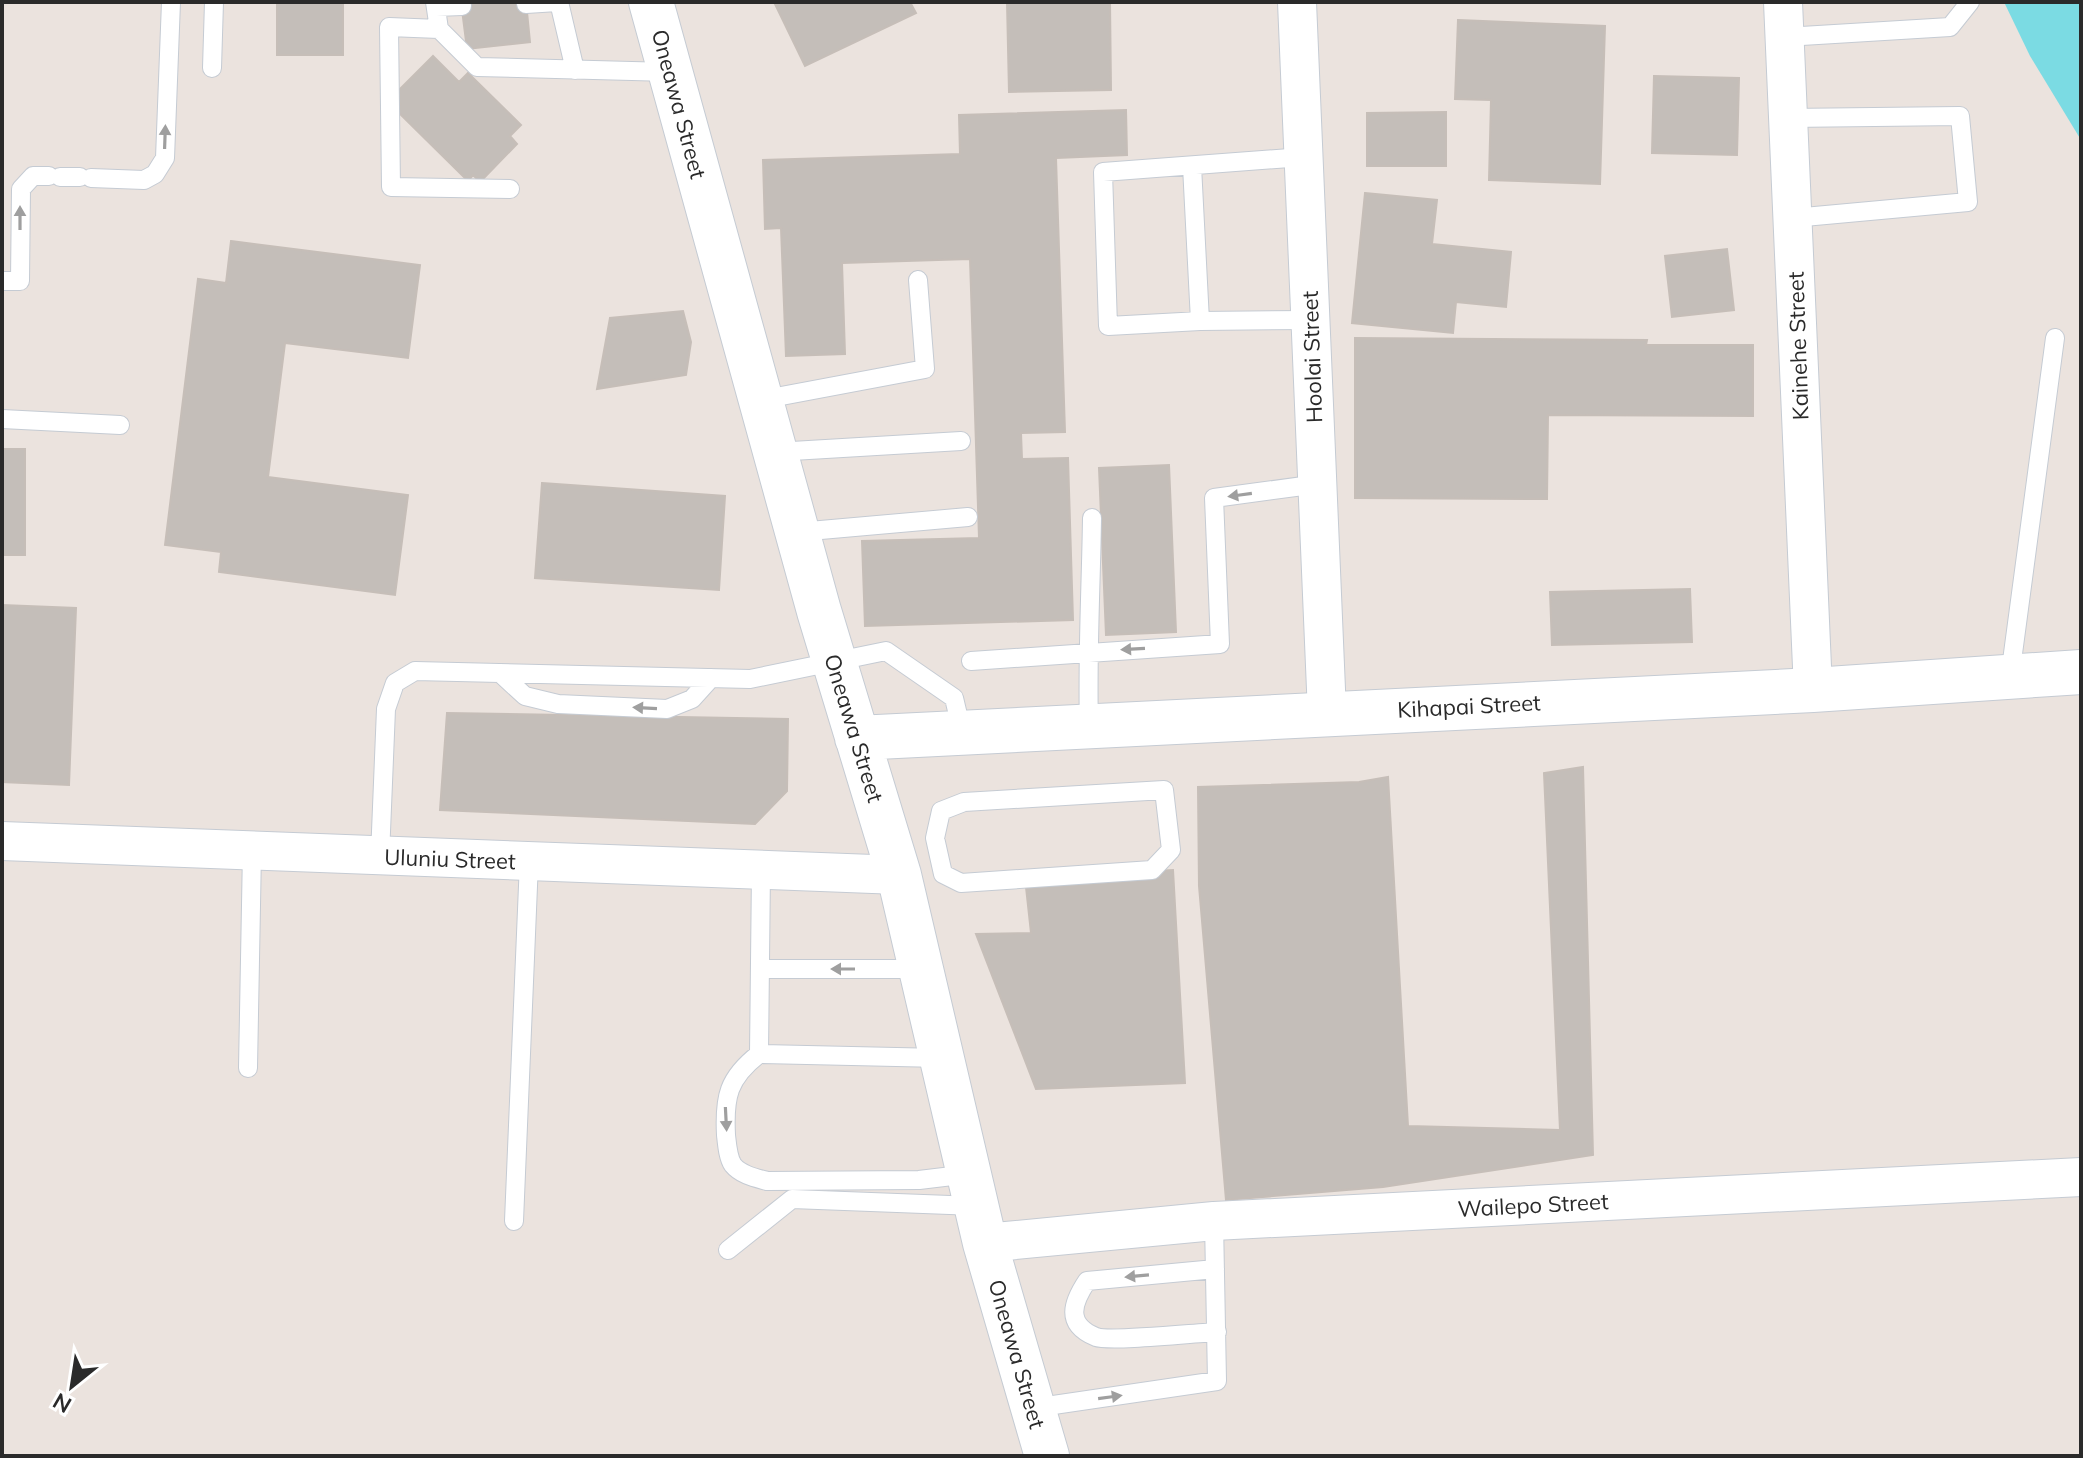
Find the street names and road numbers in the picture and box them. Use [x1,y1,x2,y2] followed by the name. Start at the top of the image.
[646,26,712,182] street label: Oneawa Street
[1781,271,1815,421] street label: Kainehe Street
[1296,290,1328,424] street label: Hoolai Street
[818,650,890,806] street label: Oneawa Street
[1397,688,1542,724] street label: Kihapai Street
[384,843,516,875] street label: Uluniu Street
[1457,1187,1610,1223] street label: Wailepo Street
[982,1276,1052,1432] street label: Oneawa Street

